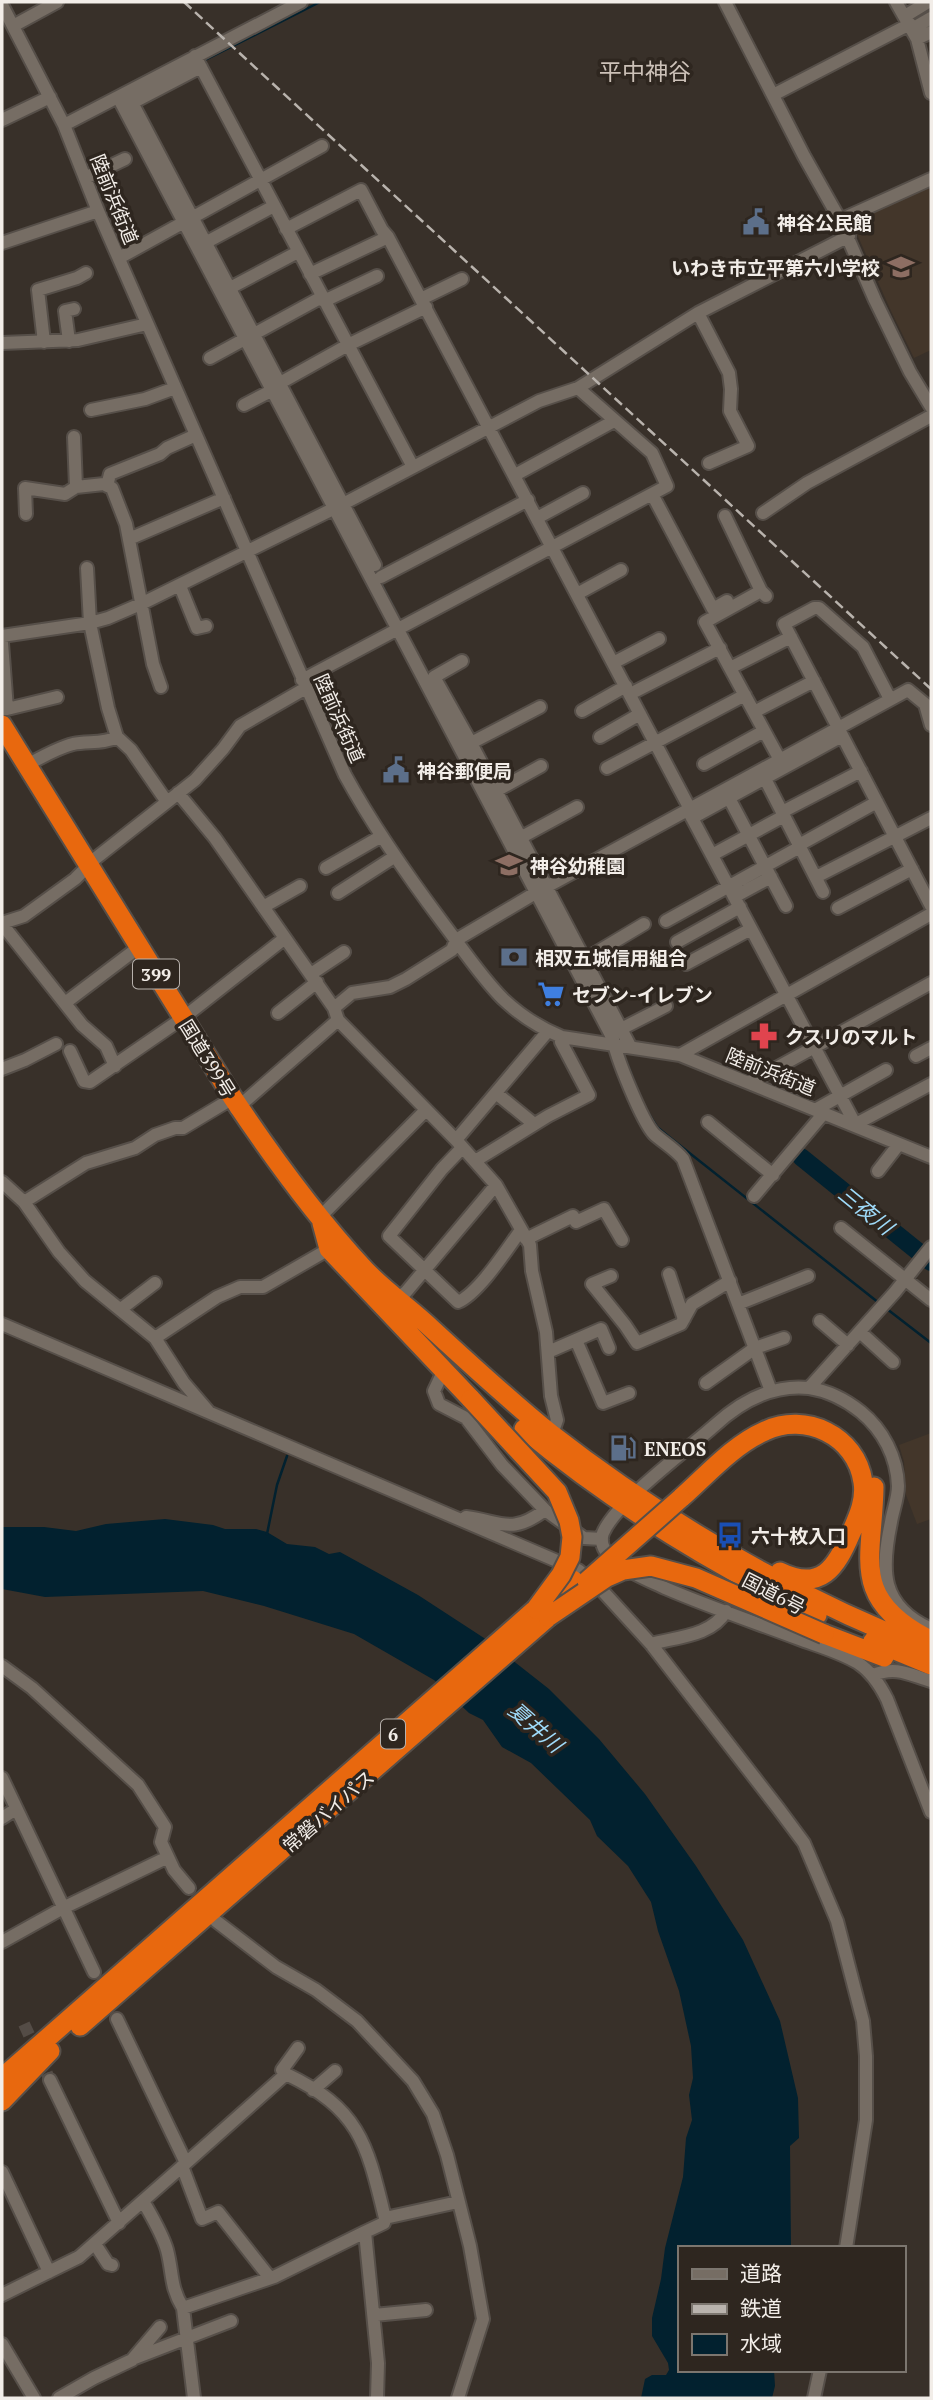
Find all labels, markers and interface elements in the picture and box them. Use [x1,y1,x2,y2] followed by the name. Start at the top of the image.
[599,56,691,87] district label: 平中神谷
[86,150,144,248] street label: 陸前浜街道
[741,207,771,237] public building icon: 神谷公民館
[777,210,872,235] place label: 神谷公民館
[886,252,916,282] school or university icon: いわき市立平第六小学校
[671,255,880,280] place label: いわき市立平第六小学校
[309,670,371,766] street label: 陸前浜街道
[381,755,411,785] public building icon: 神谷郵便局
[417,758,512,783] place label: 神谷郵便局
[494,850,524,880] school or university icon: 神谷幼稚園
[530,853,625,878] place label: 神谷幼稚園
[499,942,529,972] bank icon: 相双五城信用組合
[535,945,687,970] place label: 相双五城信用組合
[133,959,179,988] road number: 399
[536,979,566,1009] supermarket icon: セブン-イレブン
[572,982,713,1007] place label: セブン-イレブン
[174,1014,242,1102] street label: 国道399号
[749,1021,779,1051] pharmacy icon: クスリのマルト
[785,1024,917,1049] place label: クスリのマルト
[722,1042,820,1100] street label: 陸前浜街道
[833,1179,901,1242] water label: 三夜川
[608,1433,638,1463] fuel station icon: ENEOS
[644,1436,706,1461] place label: ENEOS
[715,1520,745,1550] bus stop icon: 六十枚入口
[751,1523,846,1548] place label: 六十枚入口
[738,1567,810,1619] street label: 国道6号
[503,1696,570,1760] water label: 夏井川
[381,1720,405,1749] road number: 6
[277,1764,379,1858] street label: 常磐バイパス
[678,2246,905,2372] legend
[740,2259,782,2287] text: 道路
[740,2294,782,2322] text: 鉄道
[740,2329,782,2357] text: 水域

